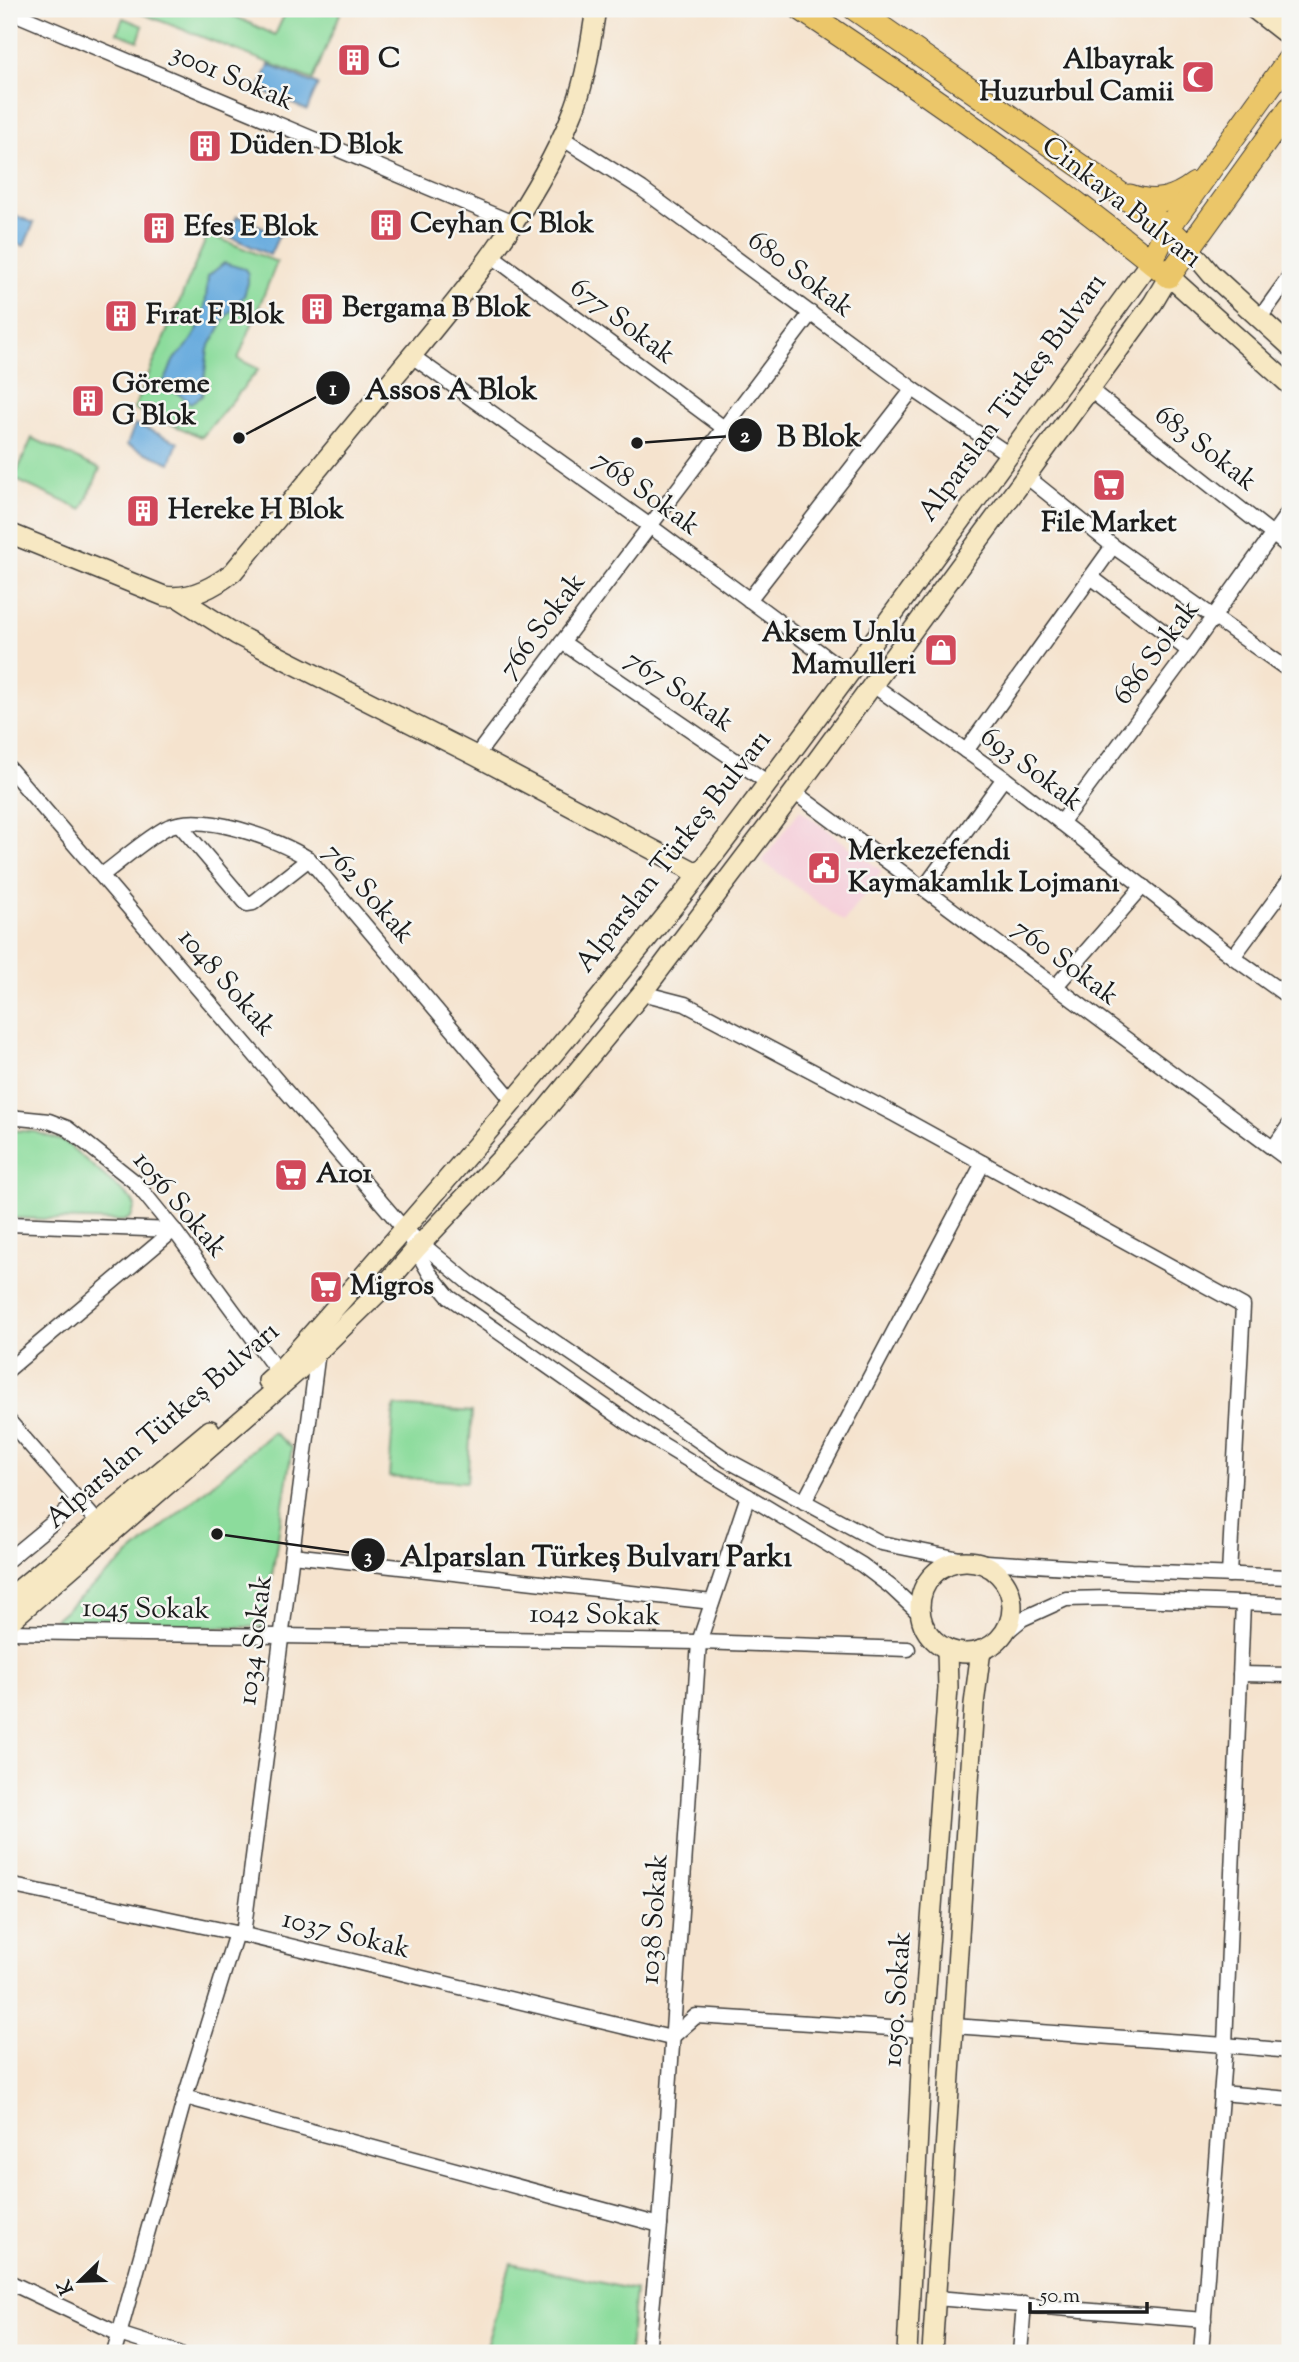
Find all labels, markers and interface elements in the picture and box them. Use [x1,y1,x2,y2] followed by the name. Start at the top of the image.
[164,34,300,122] street label: 3001 Sokak
[378,40,401,80] place label: C
[335,41,373,79] building icon: C
[979,41,1175,113] place label: Albayrak Huzurbul Camii
[1179,58,1217,96] mosque icon: Albayrak Huzurbul Camii
[230,126,404,166] place label: Düden D Blok
[186,127,224,165] building icon: Düden D Blok
[1032,127,1210,279] street label: Cinkaya Bulvarı
[410,205,595,245] place label: Ceyhan C Blok
[367,206,405,244] building icon: Ceyhan C Blok
[184,208,319,248] place label: Efes E Blok
[140,209,178,247] building icon: Efes E Blok
[738,222,862,328] street label: 680 Sokak
[909,265,1117,530] street label: Alparslan Türkeş Bulvarı
[561,269,683,375] street label: 677 Sokak
[342,289,532,329] place label: Bergama B Blok
[298,290,336,328] building icon: Bergama B Blok
[146,296,285,336] place label: Fırat F Blok
[102,297,140,335] building icon: Fırat F Blok
[316,363,552,414] callout: Assos A Blok
[112,365,210,437] place label: Göreme G Blok
[365,370,538,413] text: Assos A Blok
[329,375,337,405] text: 1
[69,382,107,420] building icon: Göreme G Blok
[1145,396,1265,502] street label: 683 Sokak
[727,410,875,461] callout: B Blok
[777,417,862,460] text: B Blok
[740,422,750,452] text: 2
[584,442,708,546] street label: 768 Sokak
[1090,466,1128,504] supermarket icon: File Market
[168,491,345,531] place label: Hereke H Blok
[124,492,162,530] building icon: Hereke H Blok
[1041,504,1177,544] place label: File Market
[490,565,596,687] street label: 766 Sokak
[1104,592,1210,714] street label: 686 Sokak
[762,614,917,686] place label: Aksem Unlu Mamulleri
[922,631,960,669] shop icon: Aksem Unlu Mamulleri
[617,641,741,743] street label: 767 Sokak
[971,718,1091,822] street label: 693 Sokak
[566,722,782,982] street label: Alparslan Türkeş Bulvarı
[848,832,1120,904] place label: Merkezefendi Kaymakamlık Lojmanı
[313,835,423,953] street label: 762 Sokak
[805,849,843,887] public building icon: Merkezefendi Kaymakamlık Lojmanı
[1003,910,1127,1016] street label: 760 Sokak
[168,920,284,1046] street label: 1048 Sokak
[122,1143,236,1267] street label: 1056 Sokak
[316,1155,373,1195] place label: A101
[272,1156,310,1194] supermarket icon: A101
[350,1267,434,1307] place label: Migros
[307,1268,345,1306] supermarket icon: Migros
[37,1313,289,1539] street label: Alparslan Türkeş Bulvarı
[351,1530,806,1581] callout: Alparslan Türkeş Bulvarı Parkı
[400,1537,792,1580] text: Alparslan Türkeş Bulvarı Parkı
[364,1543,372,1573] text: 3
[228,1573,284,1707] street label: 1034 Sokak
[82,1589,210,1631] street label: 1045 Sokak
[529,1595,661,1637] street label: 1042 Sokak
[630,1852,680,1986] street label: 1038 Sokak
[278,1900,414,1970] street label: 1037 Sokak
[873,1930,923,2068] street label: 1050. Sokak
[46,2246,116,2316] north arrow
[1030,2271,1147,2315] scale bar
[51,2275,82,2298] text: K
[1039,2282,1080,2312] text: 50 m

